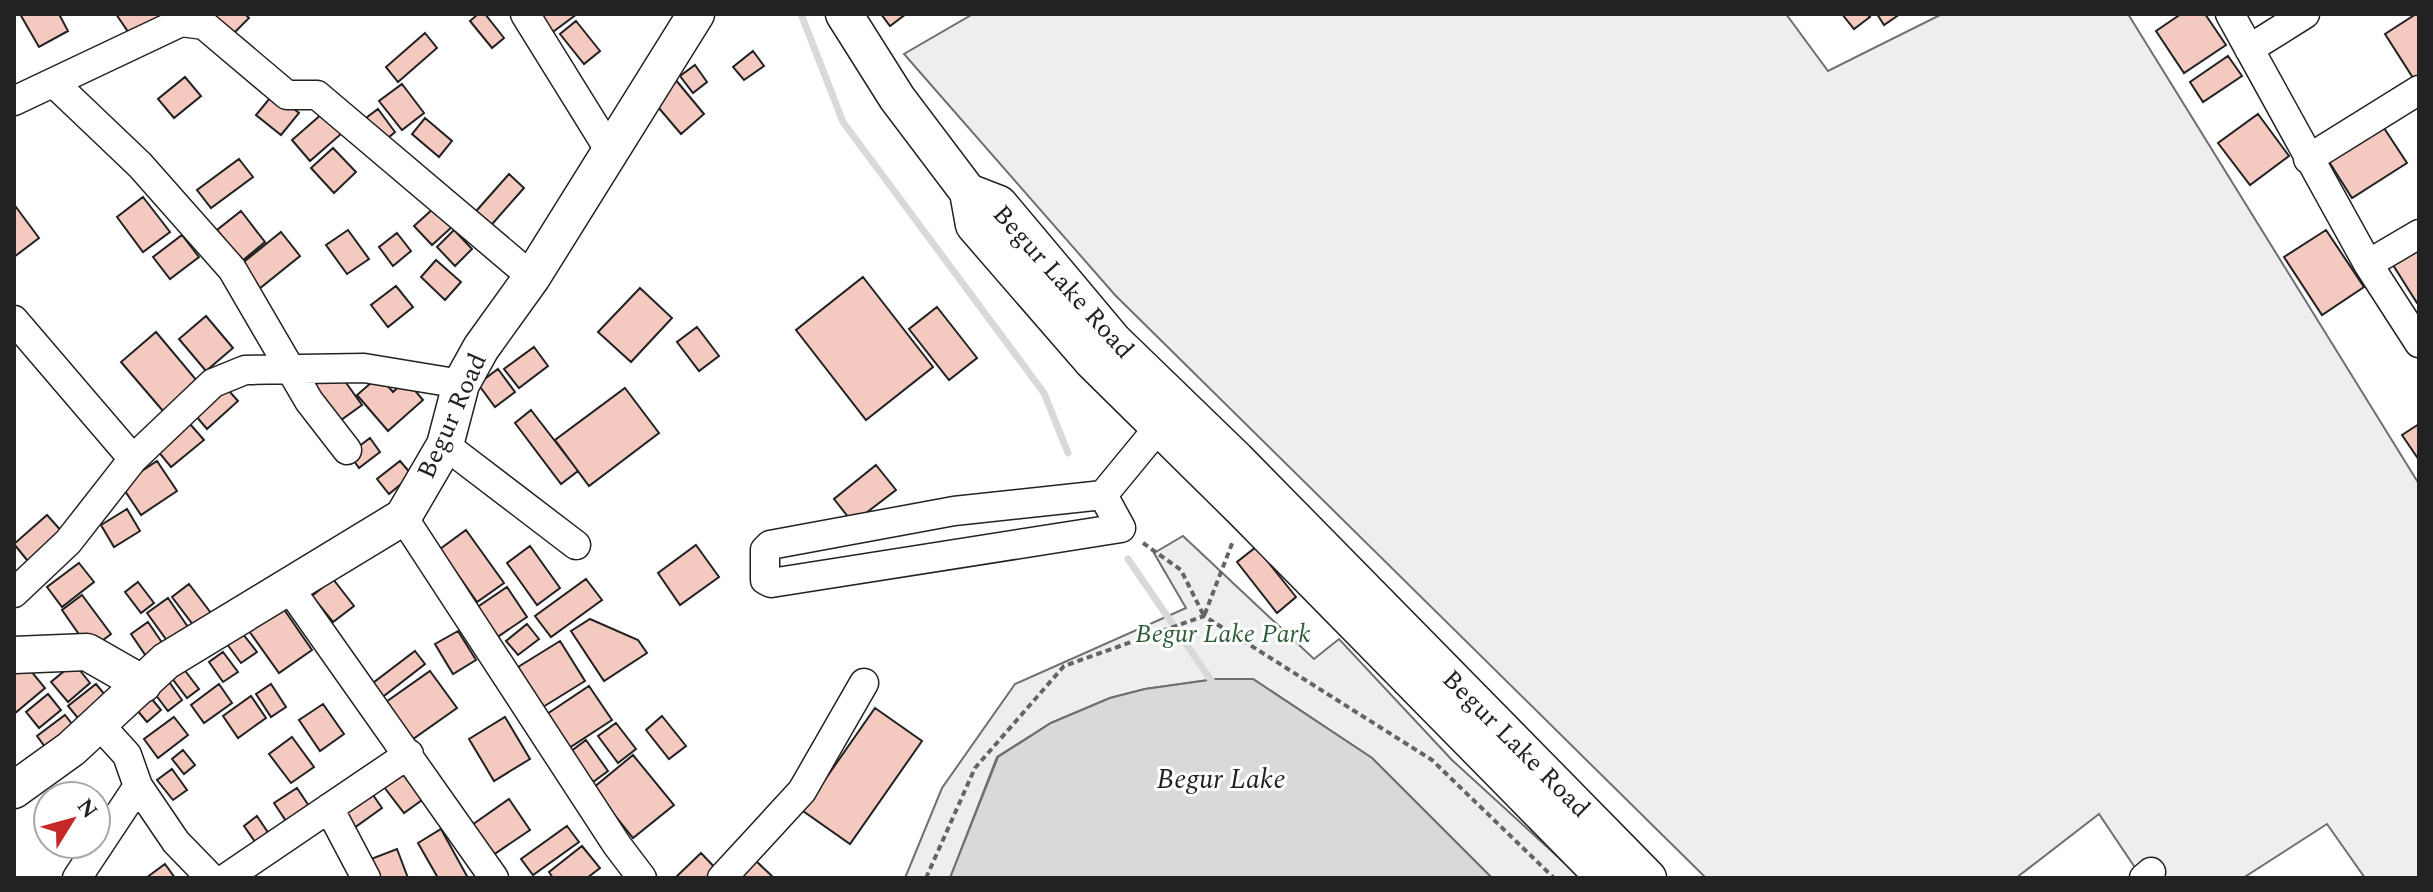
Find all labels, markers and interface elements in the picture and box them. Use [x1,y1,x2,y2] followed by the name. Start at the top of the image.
[982,196,1144,368] street label: Begur Lake Road
[406,347,498,485] street label: Begur Road
[1135,614,1311,654] park label: Begur Lake Park
[1432,660,1600,828] street label: Begur Lake Road
[1156,758,1286,801] water label: Begur Lake
[32,780,112,860] north arrow
[68,792,105,826] text: N

